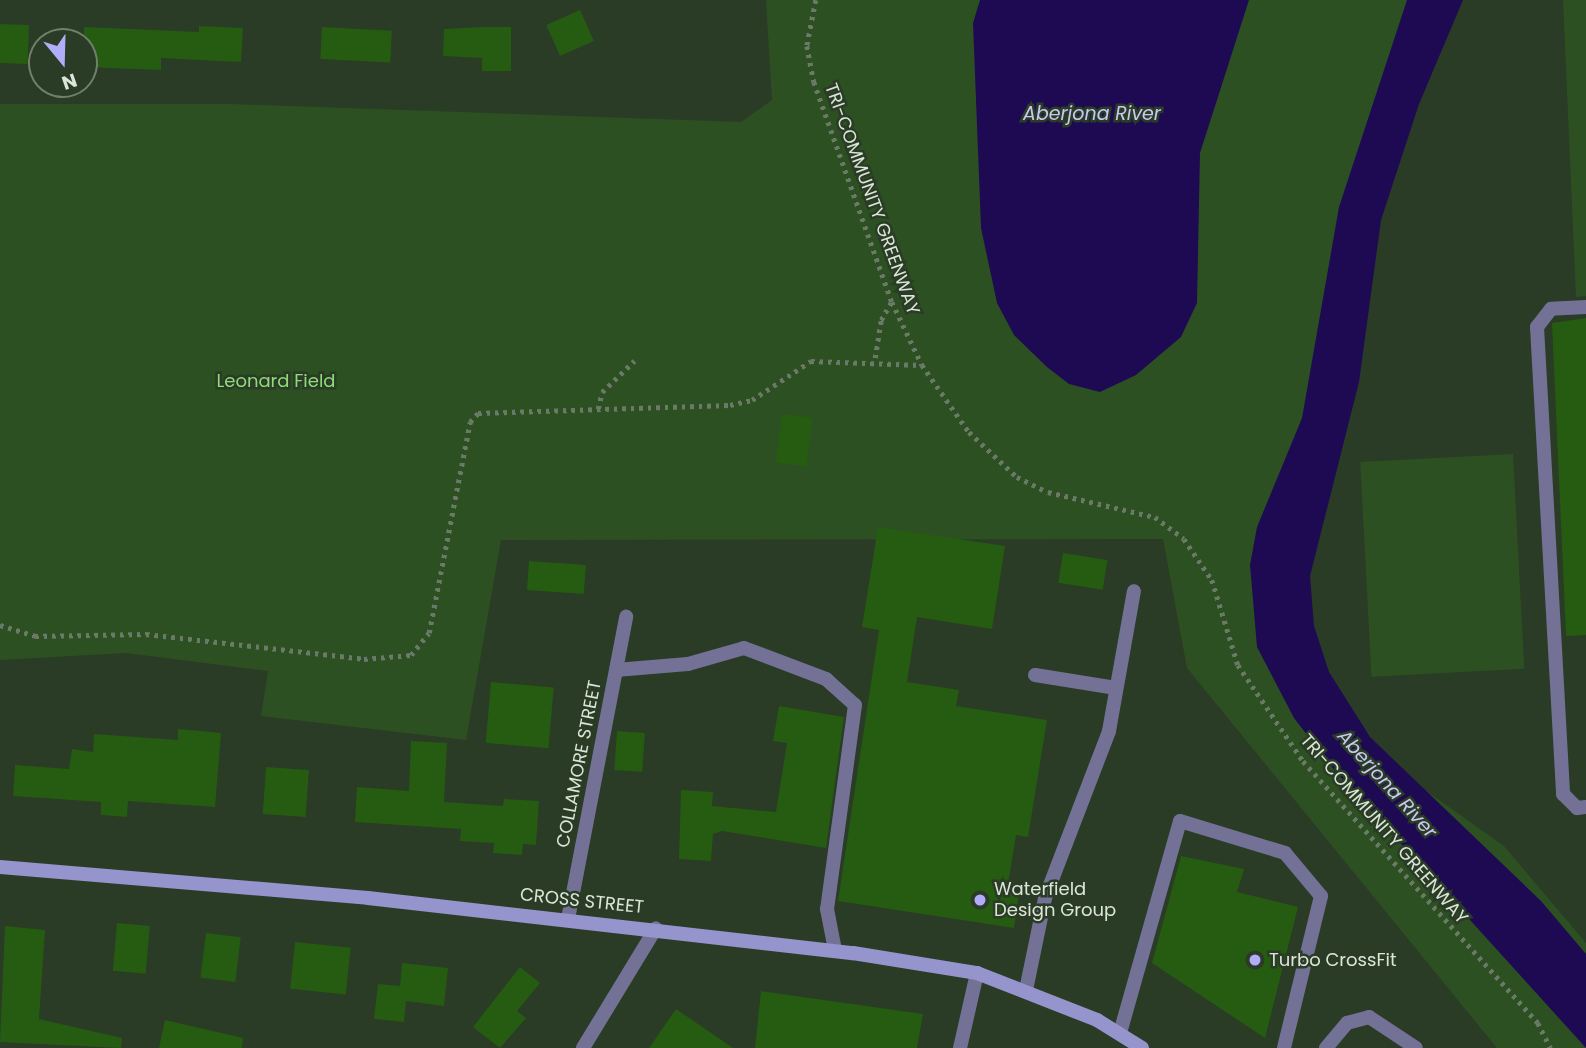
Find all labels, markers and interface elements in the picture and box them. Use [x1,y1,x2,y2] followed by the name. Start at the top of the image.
[28,28,98,98] north arrow
[58,66,81,97] text: N
[820,80,924,318] street label: TRI-COMMUNITY GREENWAY
[1023,103,1161,125] water label: Aberjona River
[216,370,336,392] park label: Leonard Field
[552,679,606,849] street label: COLLAMORE STREET
[1332,725,1442,843] water label: Aberjona River
[1296,730,1472,928] street label: TRI-COMMUNITY GREENWAY
[994,879,1116,922] place label: Waterfield Design Group
[519,884,645,918] street label: CROSS STREET
[972,892,988,908] marker: Waterfield Design Group
[1269,949,1396,971] place label: Turbo CrossFit
[1247,952,1263,968] marker: Turbo CrossFit

